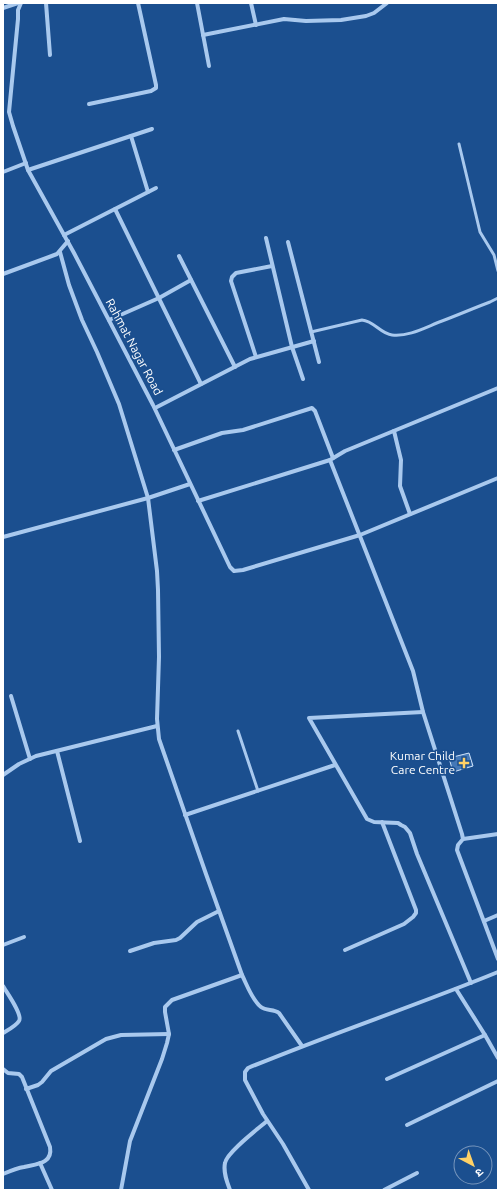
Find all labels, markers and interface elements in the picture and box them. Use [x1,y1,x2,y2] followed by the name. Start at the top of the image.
[104,296,165,397] street label: Rahmat Nagar Road
[390,749,455,776] place label: Kumar Child Care Centre
[458,757,470,769] marker: Kumar Child Care Centre
[453,1145,493,1185] north arrow
[473,1166,486,1180] text: उ

